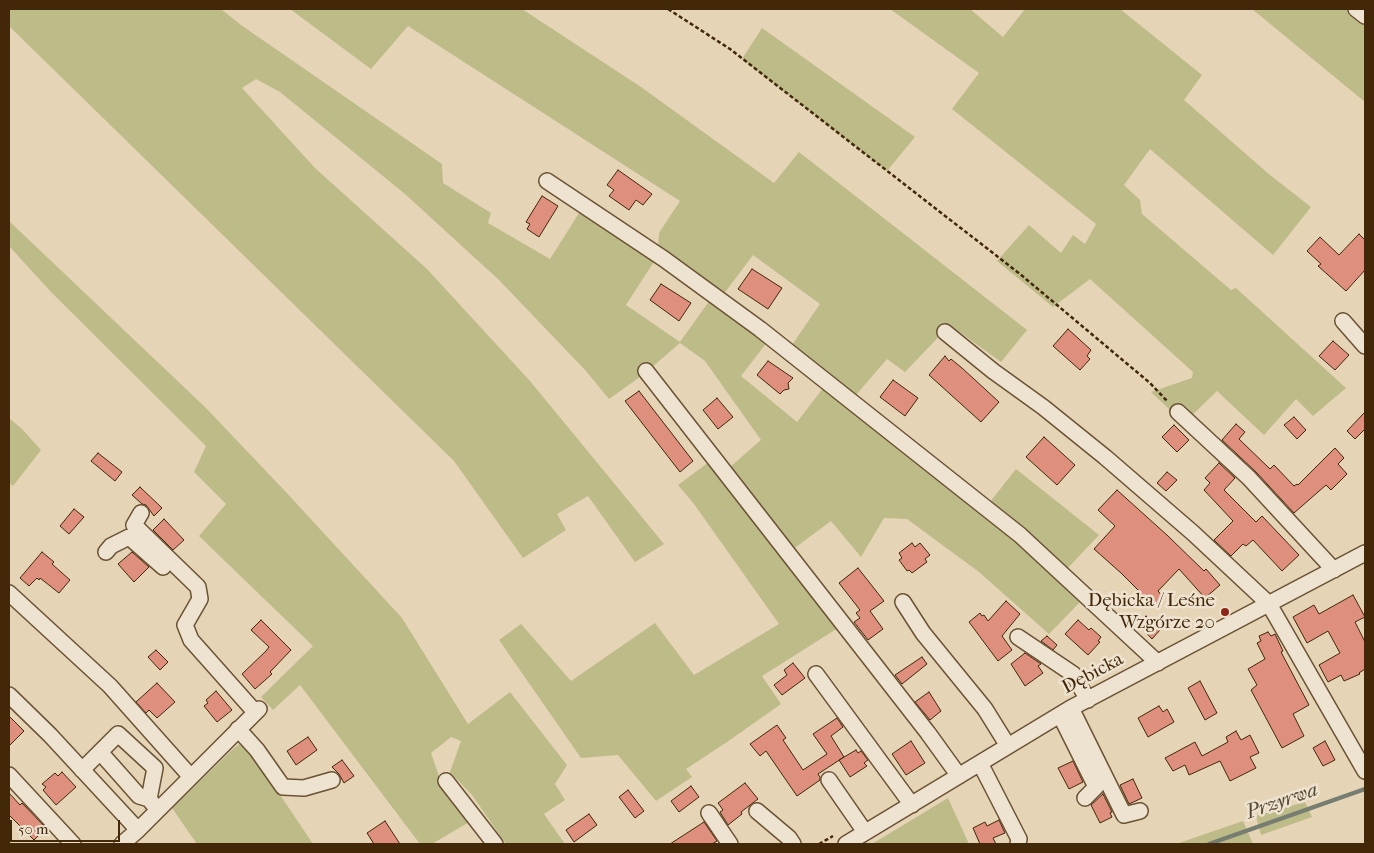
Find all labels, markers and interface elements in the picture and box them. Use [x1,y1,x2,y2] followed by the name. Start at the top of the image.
[1088,590,1215,634] place label: Dębicka / Leśne Wzgórze 20
[1219,606,1231,618] marker: Dębicka / Leśne Wzgórze 20
[1058,648,1128,700] street label: Dębicka
[1243,779,1321,825] water label: Przyrwa
[12,810,122,842] scale bar
[18,820,48,838] text: 50 m

